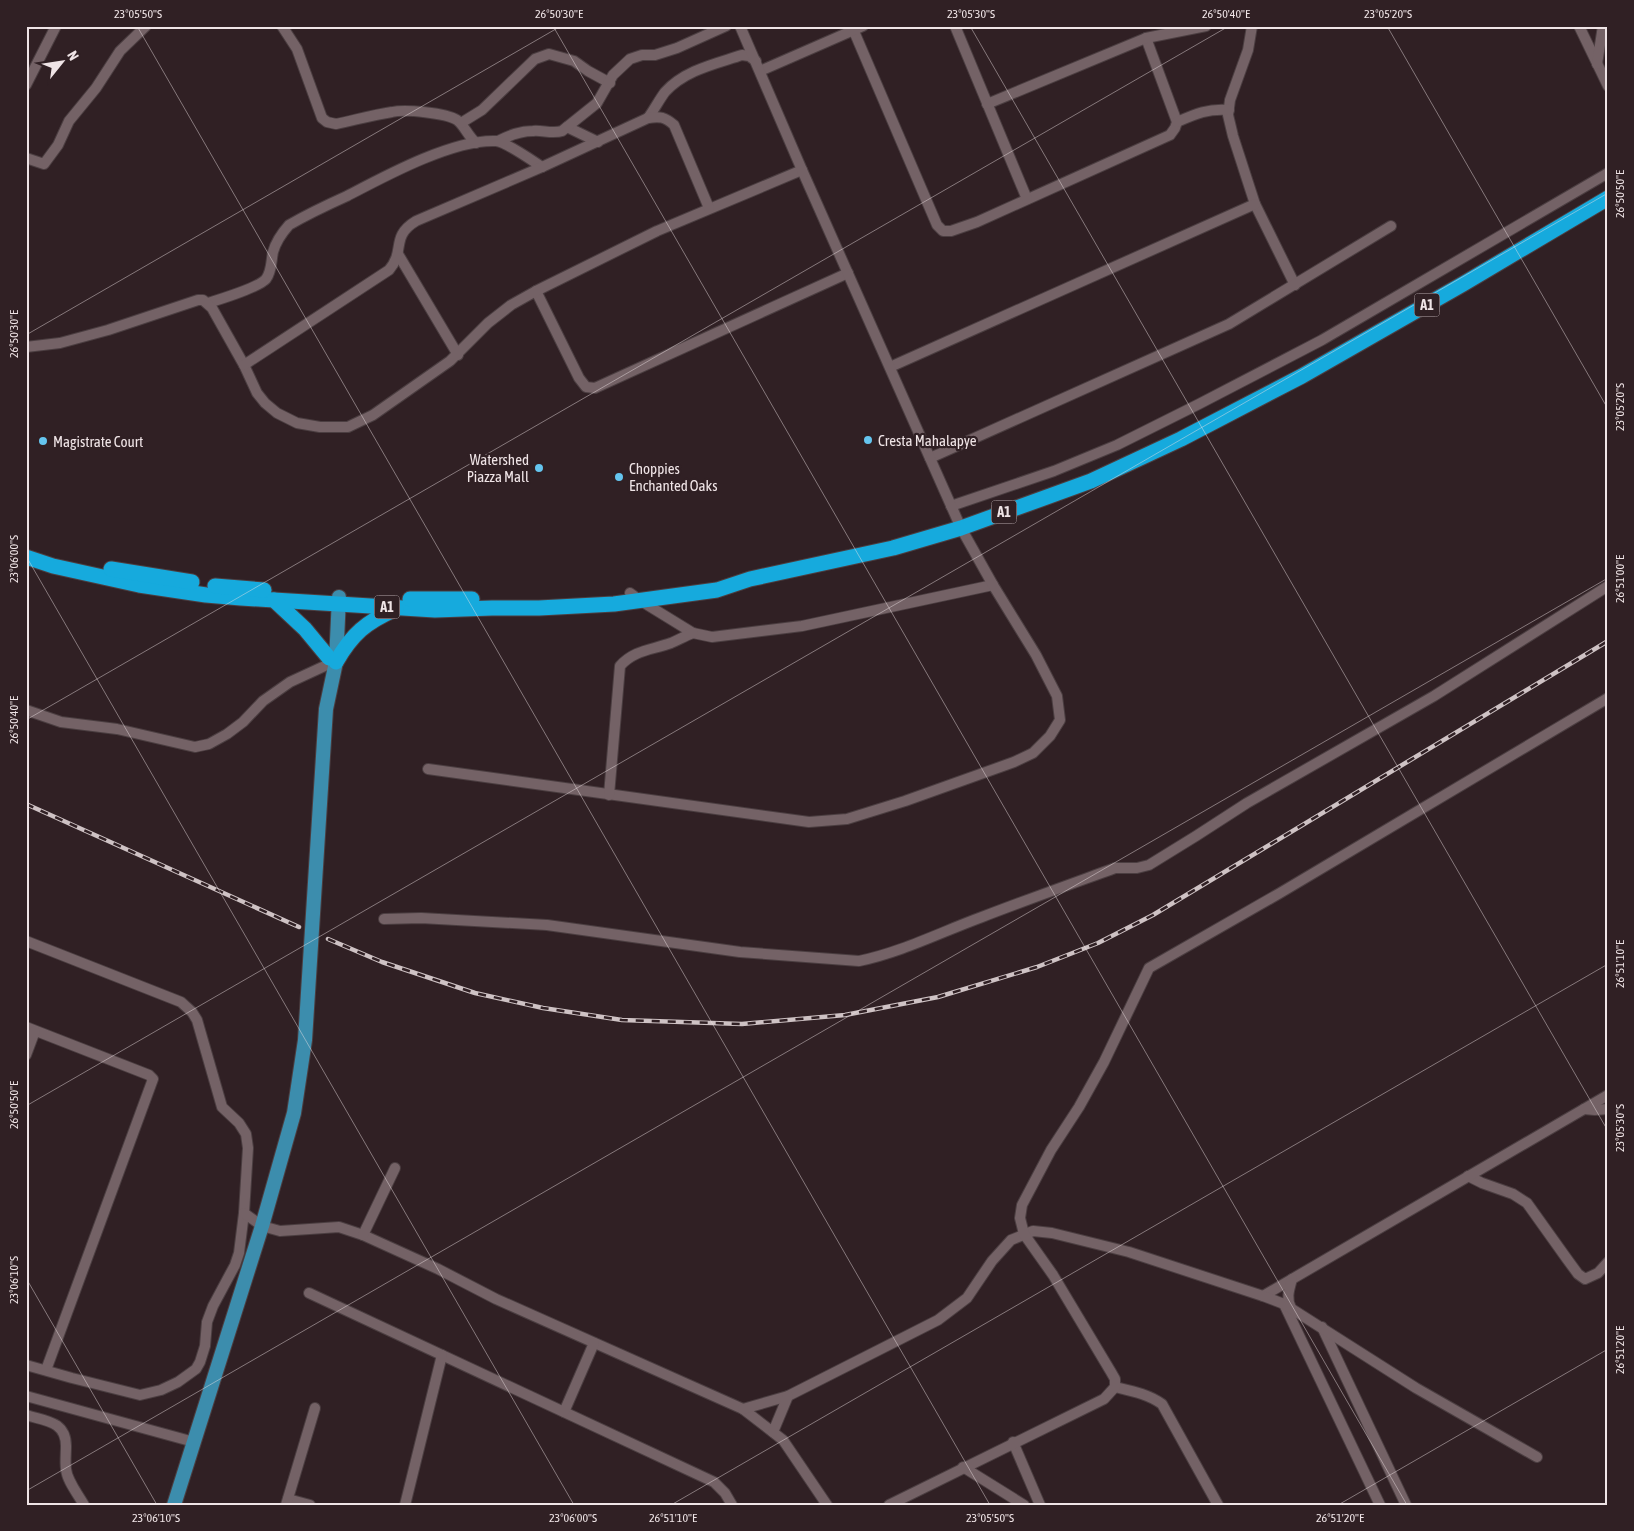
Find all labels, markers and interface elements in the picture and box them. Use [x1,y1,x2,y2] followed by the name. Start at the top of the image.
[114,7,162,21] text: 23°05'50"S
[535,7,583,21] text: 26°50'30"E
[947,7,995,21] text: 23°05'30"S
[1202,7,1250,21] text: 26°50'40"E
[1364,7,1412,21] text: 23°05'20"S
[38,38,88,88] north arrow
[64,48,82,63] text: N
[1613,170,1627,218] text: 26°50'50"E
[1414,294,1440,316] road number: A1
[7,310,21,358] text: 26°50'30"E
[1613,383,1627,431] text: 23°05'20"S
[878,432,977,449] place label: Cresta Mahalapye
[53,433,143,450] place label: Magistrate Court
[862,434,874,446] marker: Cresta Mahalapye
[37,435,49,447] marker: Magistrate Court
[467,451,529,485] place label: Watershed Piazza Mall
[629,460,717,494] place label: Choppies Enchanted Oaks
[533,462,545,474] marker: Watershed Piazza Mall
[613,471,625,483] marker: Choppies Enchanted Oaks
[992,501,1016,524] road number: A1
[7,535,21,583] text: 23°06'00"S
[1613,555,1627,603] text: 26°51'00"E
[374,596,400,618] road number: A1
[7,696,21,744] text: 26°50'40"E
[1613,940,1627,988] text: 26°51'10"E
[7,1081,21,1129] text: 26°50'50"E
[1613,1104,1627,1152] text: 23°05'30"S
[7,1256,21,1304] text: 23°06'10"S
[1613,1326,1627,1374] text: 26°51'20"E
[132,1511,180,1525] text: 23°06'10"S
[549,1511,597,1525] text: 23°06'00"S
[649,1511,697,1525] text: 26°51'10"E
[966,1511,1014,1525] text: 23°05'50"S
[1316,1511,1364,1525] text: 26°51'20"E

